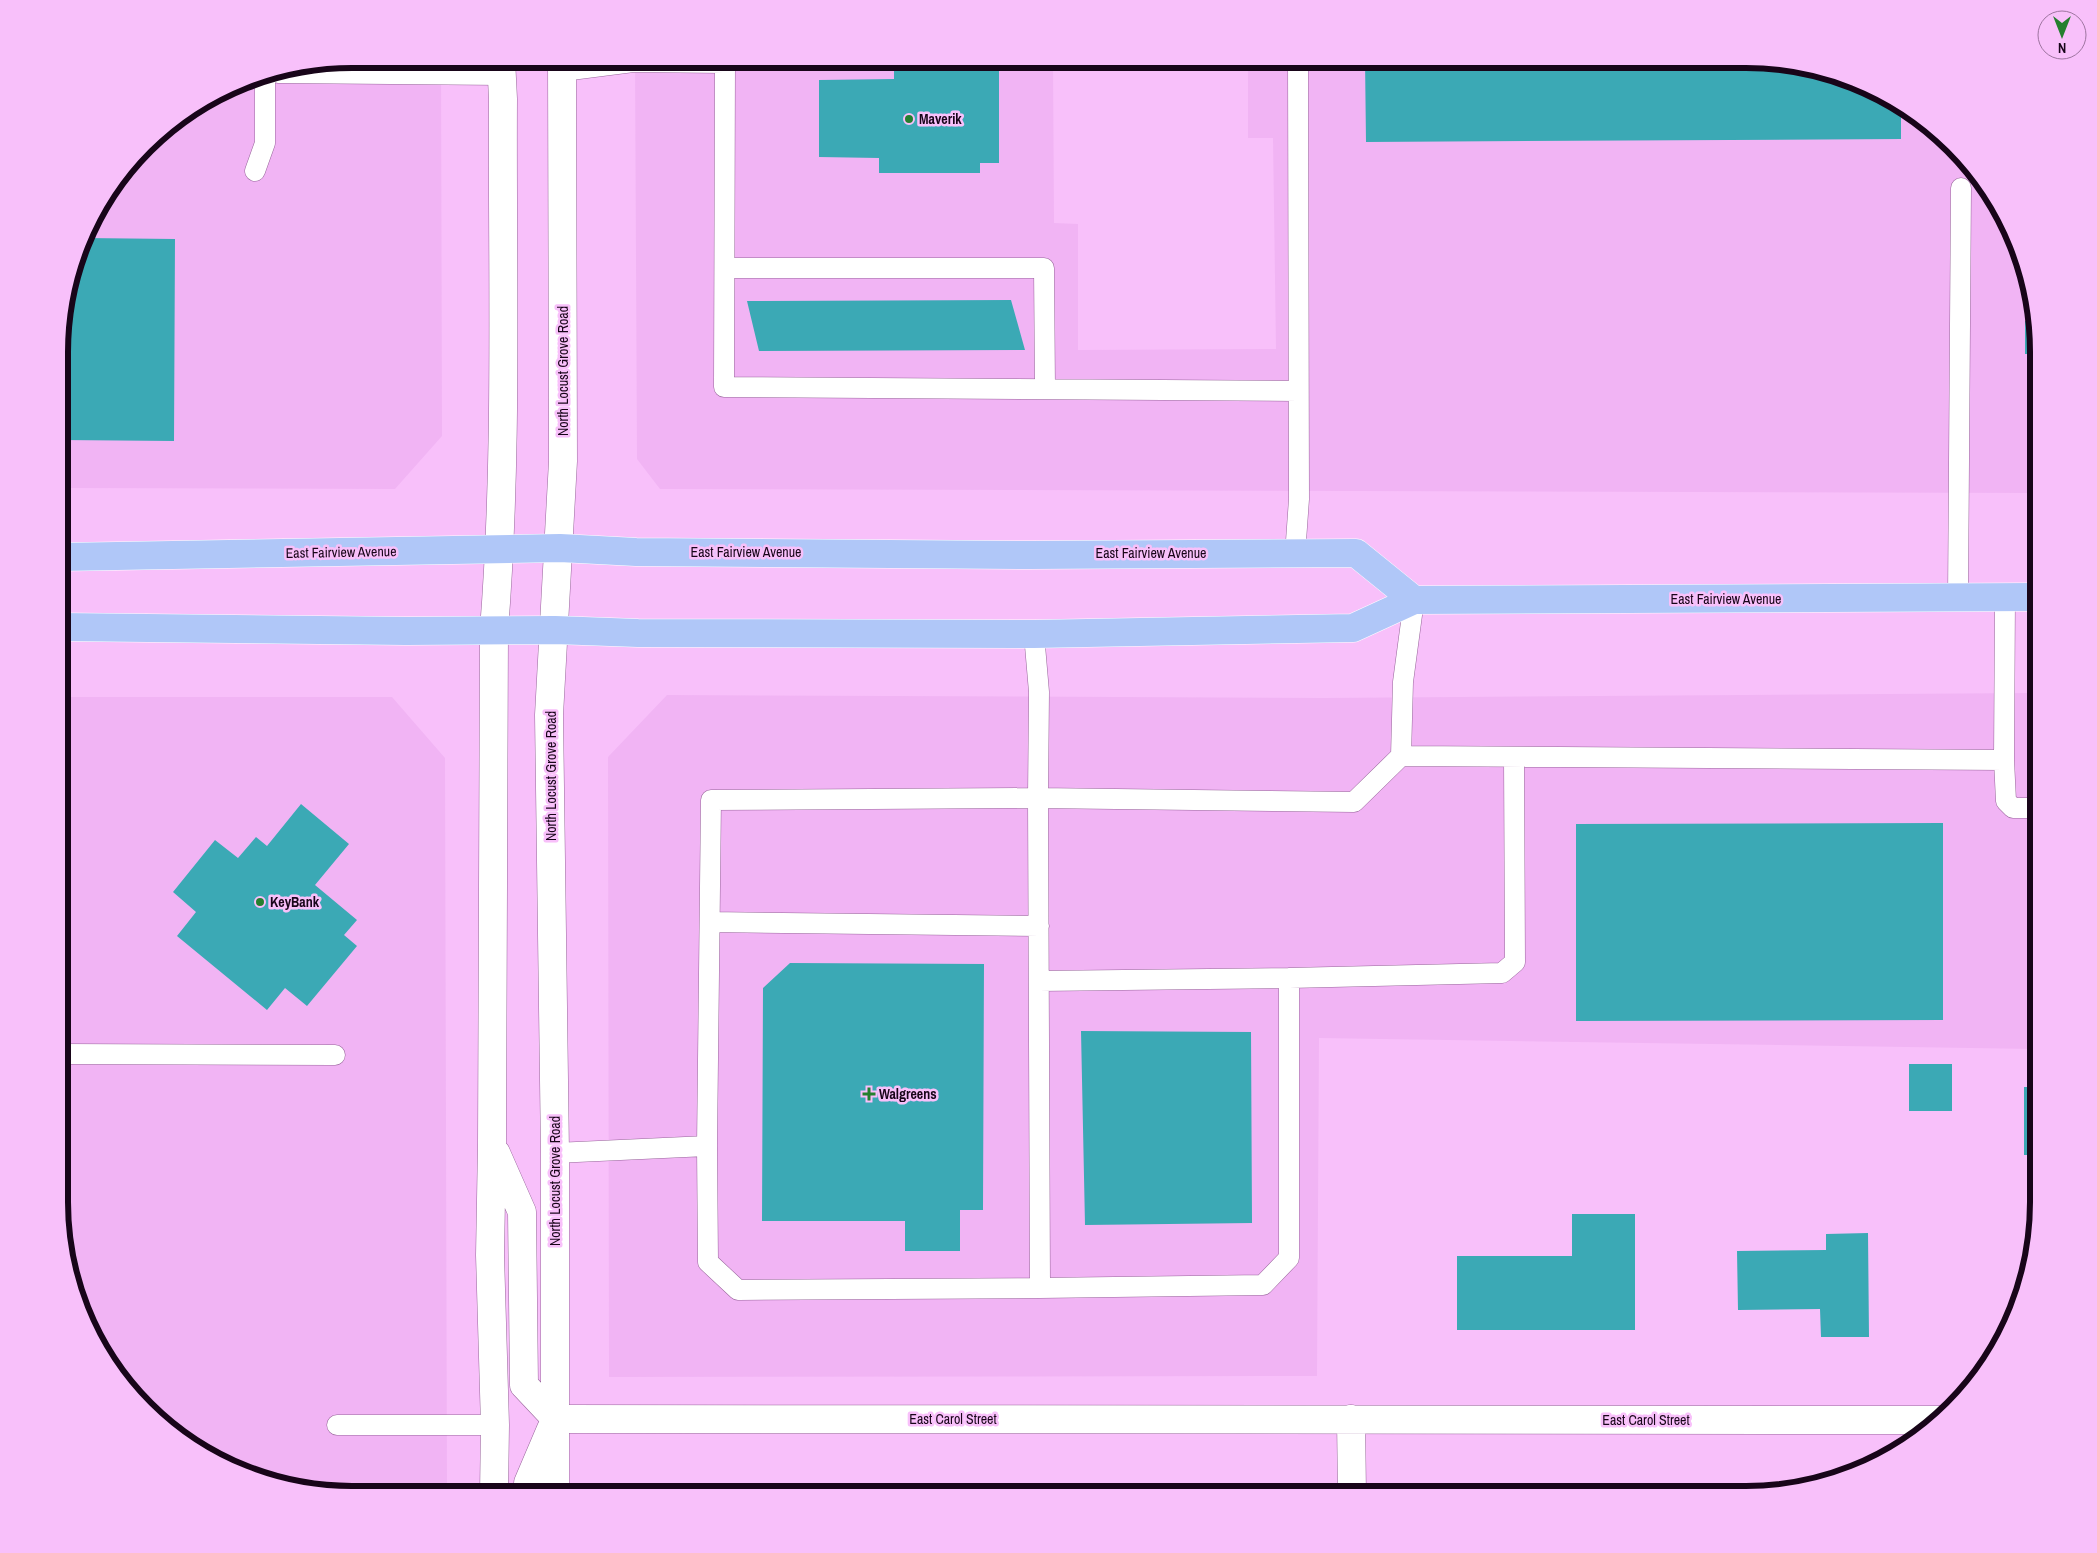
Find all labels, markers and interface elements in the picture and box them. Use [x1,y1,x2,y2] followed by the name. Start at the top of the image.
[2037,10,2087,60] north arrow
[2058,39,2066,57] text: N
[919,110,962,128] place label: Maverik
[903,113,915,125] marker: Maverik
[554,306,572,436] street label: North Locust Grove Road
[285,542,397,562] street label: East Fairview Avenue
[691,543,801,561] street label: East Fairview Avenue
[1096,544,1206,562] street label: East Fairview Avenue
[1671,590,1781,608] street label: East Fairview Avenue
[542,711,560,841] street label: North Locust Grove Road
[270,893,320,911] place label: KeyBank
[254,896,266,908] marker: KeyBank
[879,1085,937,1103] place label: Walgreens
[863,1088,875,1100] marker: Walgreens
[546,1116,564,1246] street label: North Locust Grove Road
[909,1410,997,1428] street label: East Carol Street
[1602,1411,1690,1429] street label: East Carol Street

